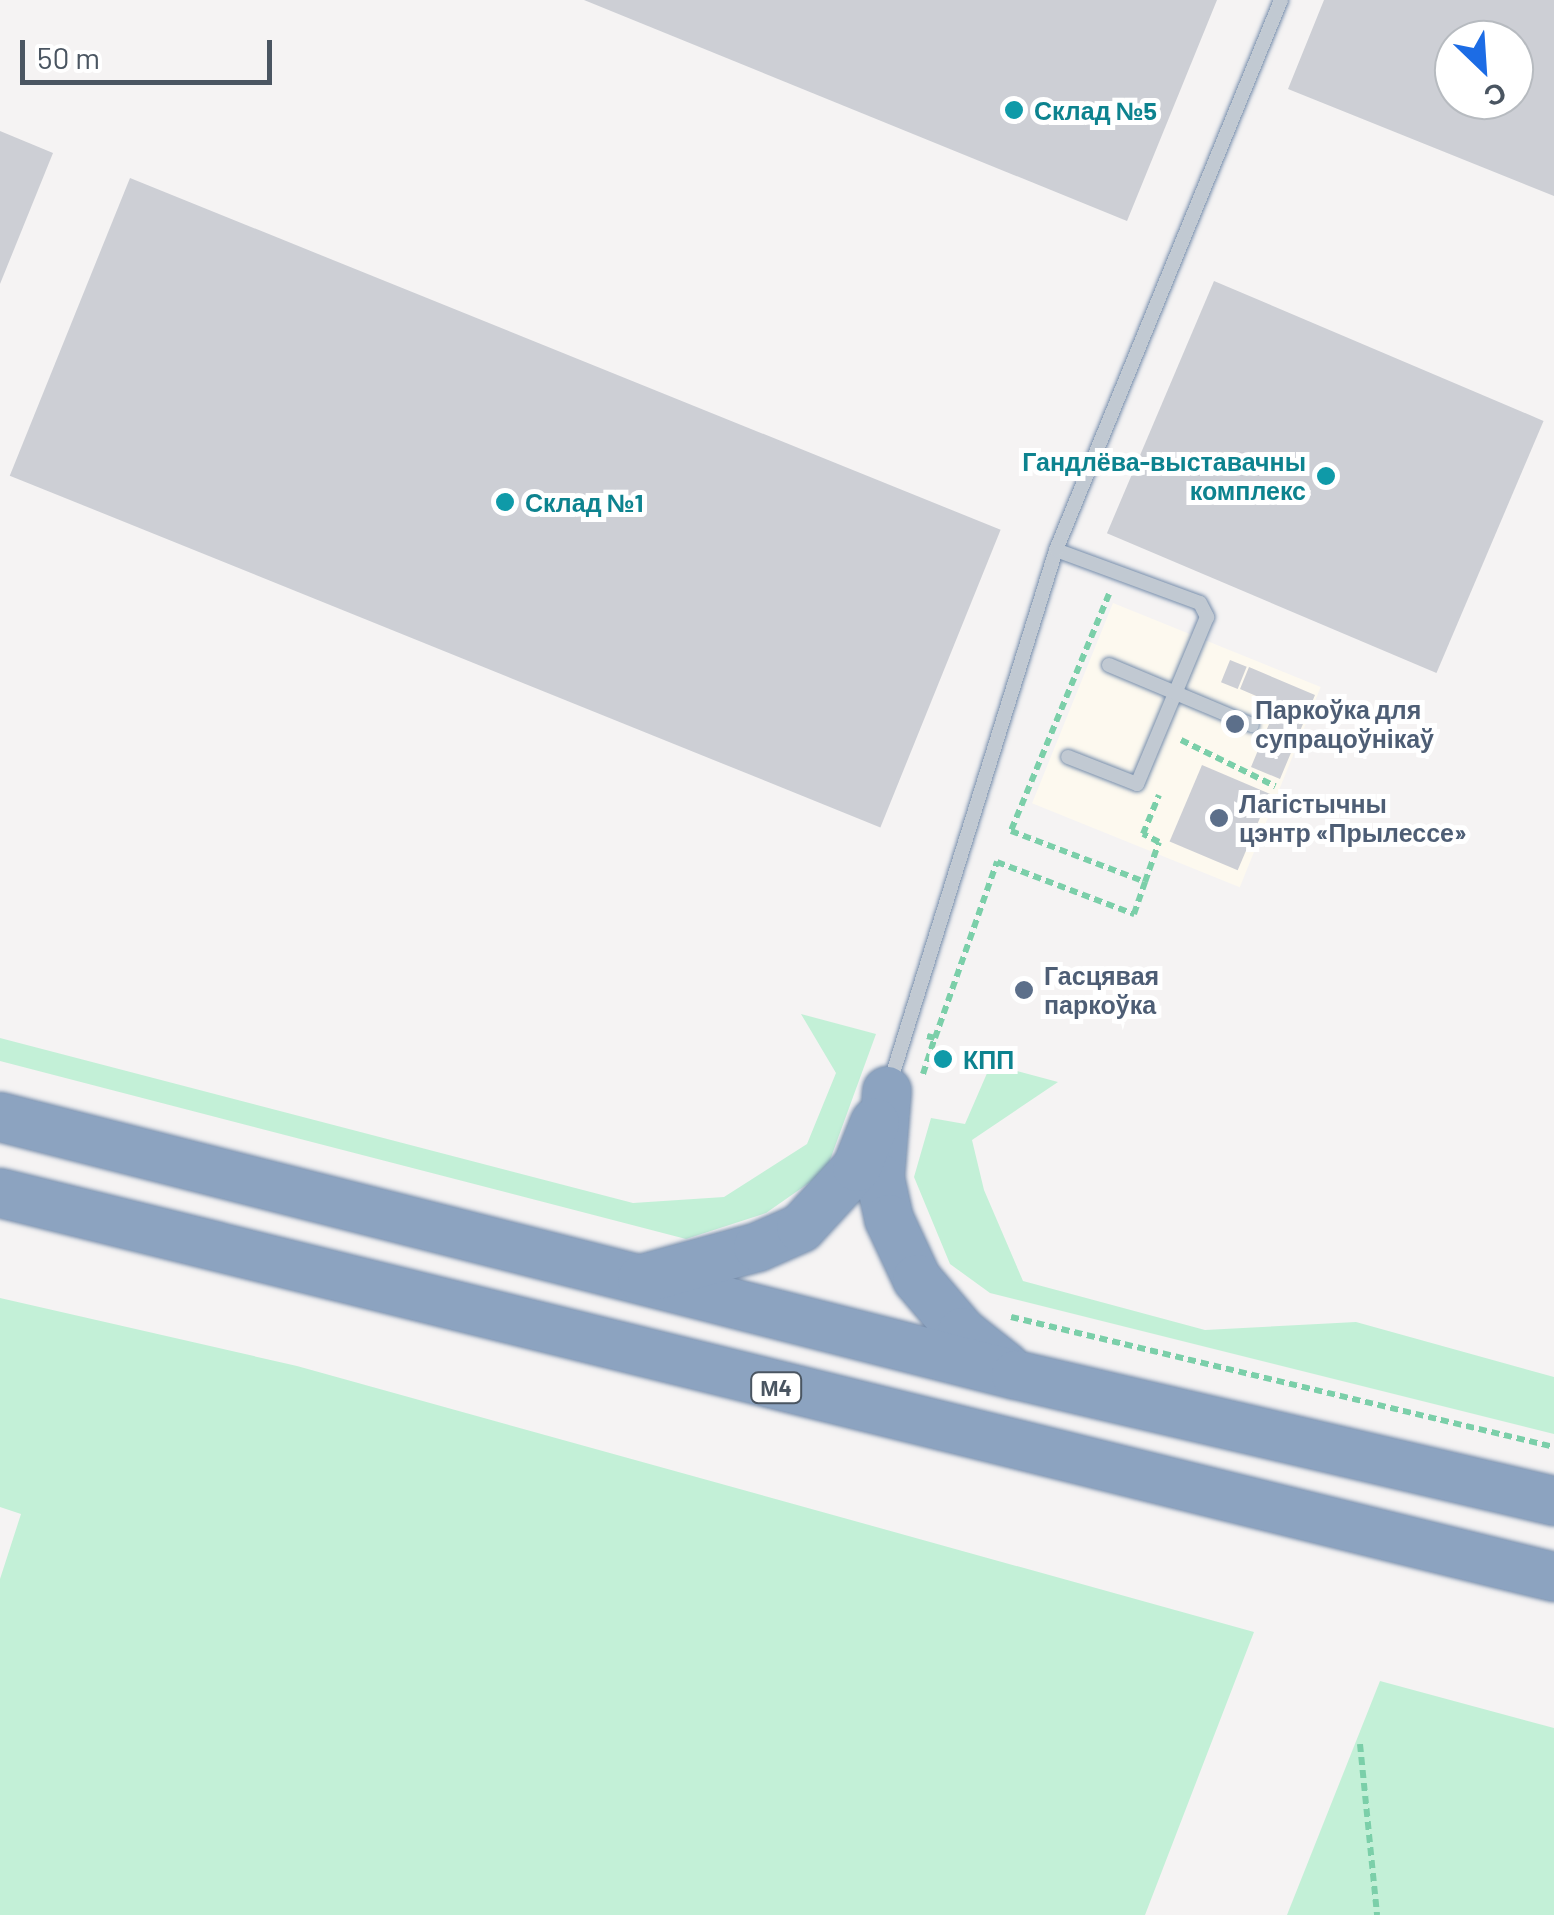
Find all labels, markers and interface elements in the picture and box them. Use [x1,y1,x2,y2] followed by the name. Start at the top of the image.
[25,20,278,82] scale bar
[1434,20,1534,120] north arrow
[37,39,100,75] text: 50 m
[1479,76,1512,115] text: С
[1034,95,1157,125] place label: Склад №5
[1003,99,1025,121] marker: Склад №5
[1022,447,1306,506] place label: Гандлёва-выставачны комплекс
[1315,465,1337,487] marker: Гандлёва-выставачны комплекс
[525,487,643,517] place label: Склад №1
[494,491,516,513] marker: Склад №1
[1255,695,1434,754] place label: Паркоўка для супрацоўнікаў
[1224,713,1246,735] marker: Паркоўка для супрацоўнікаў
[1239,789,1467,848] place label: Лагістычны цэнтр «Прылессе»
[1208,807,1230,829] marker: Лагістычны цэнтр «Прылессе»
[1044,961,1159,1020] place label: Гасцявая паркоўка
[1013,979,1035,1001] marker: Гасцявая паркоўка
[963,1044,1014,1074] place label: КПП
[932,1048,954,1070] marker: КПП
[748,1371,804,1405] road number: М4

